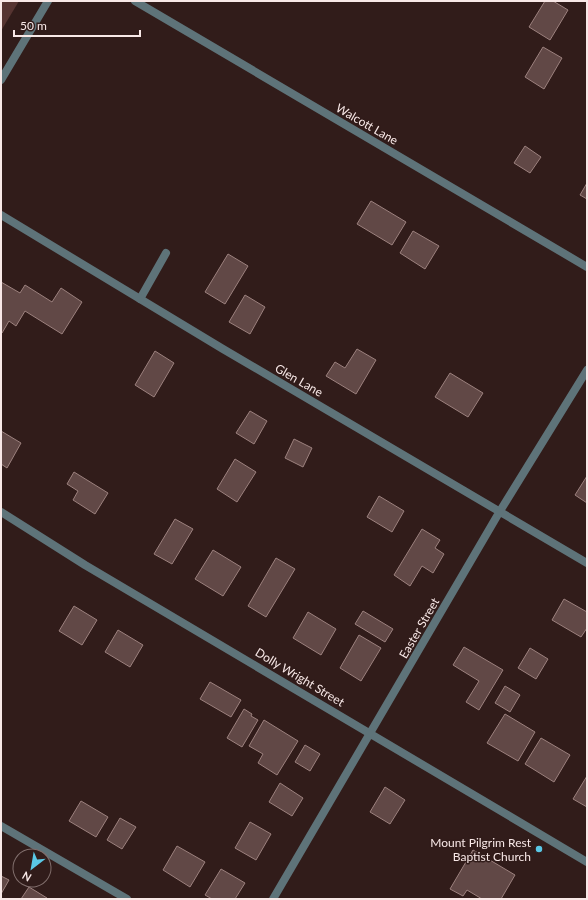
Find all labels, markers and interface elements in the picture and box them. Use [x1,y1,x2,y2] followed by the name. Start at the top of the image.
[14,12,140,38] scale bar
[20,18,47,33] text: 50 m
[333,100,401,148] street label: Walcott Lane
[272,360,326,400] street label: Glen Lane
[396,594,443,661] street label: Easter Street
[253,644,348,710] street label: Dolly Wright Street
[430,835,532,864] place label: Mount Pilgrim Rest Baptist Church
[534,844,544,854] marker: Mount Pilgrim Rest Baptist Church
[12,848,52,888] north arrow
[20,869,34,885] text: N

